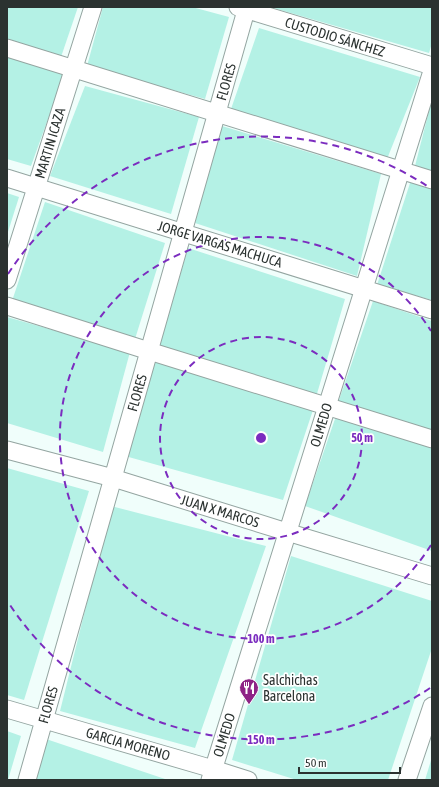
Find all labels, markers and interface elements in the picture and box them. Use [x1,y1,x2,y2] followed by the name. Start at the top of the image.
[283,14,387,60] street label: CUSTODIO SÁNCHEZ
[213,62,239,102] street label: FLORES
[32,106,68,180] street label: MARTIN ICAZA
[156,217,284,271] street label: JORGE VARGAS MACHUCA
[124,373,150,413] street label: FLORES
[307,401,335,449] street label: OLMEDO
[254,431,268,445] centre of rings
[351,431,373,445] text: 50 m
[179,491,261,531] street label: JUAN X MARCOS
[247,632,275,646] text: 100 m
[263,672,318,704] place label: Salchichas Barcelona
[238,677,260,705] restaurant icon: Salchichas Barcelona
[35,685,61,725] street label: FLORES
[210,711,238,759] street label: OLMEDO
[84,724,172,764] street label: GARCIA MORENO
[247,733,275,747] text: 150 m
[299,749,400,775] scale bar
[305,756,327,770] text: 50 m

